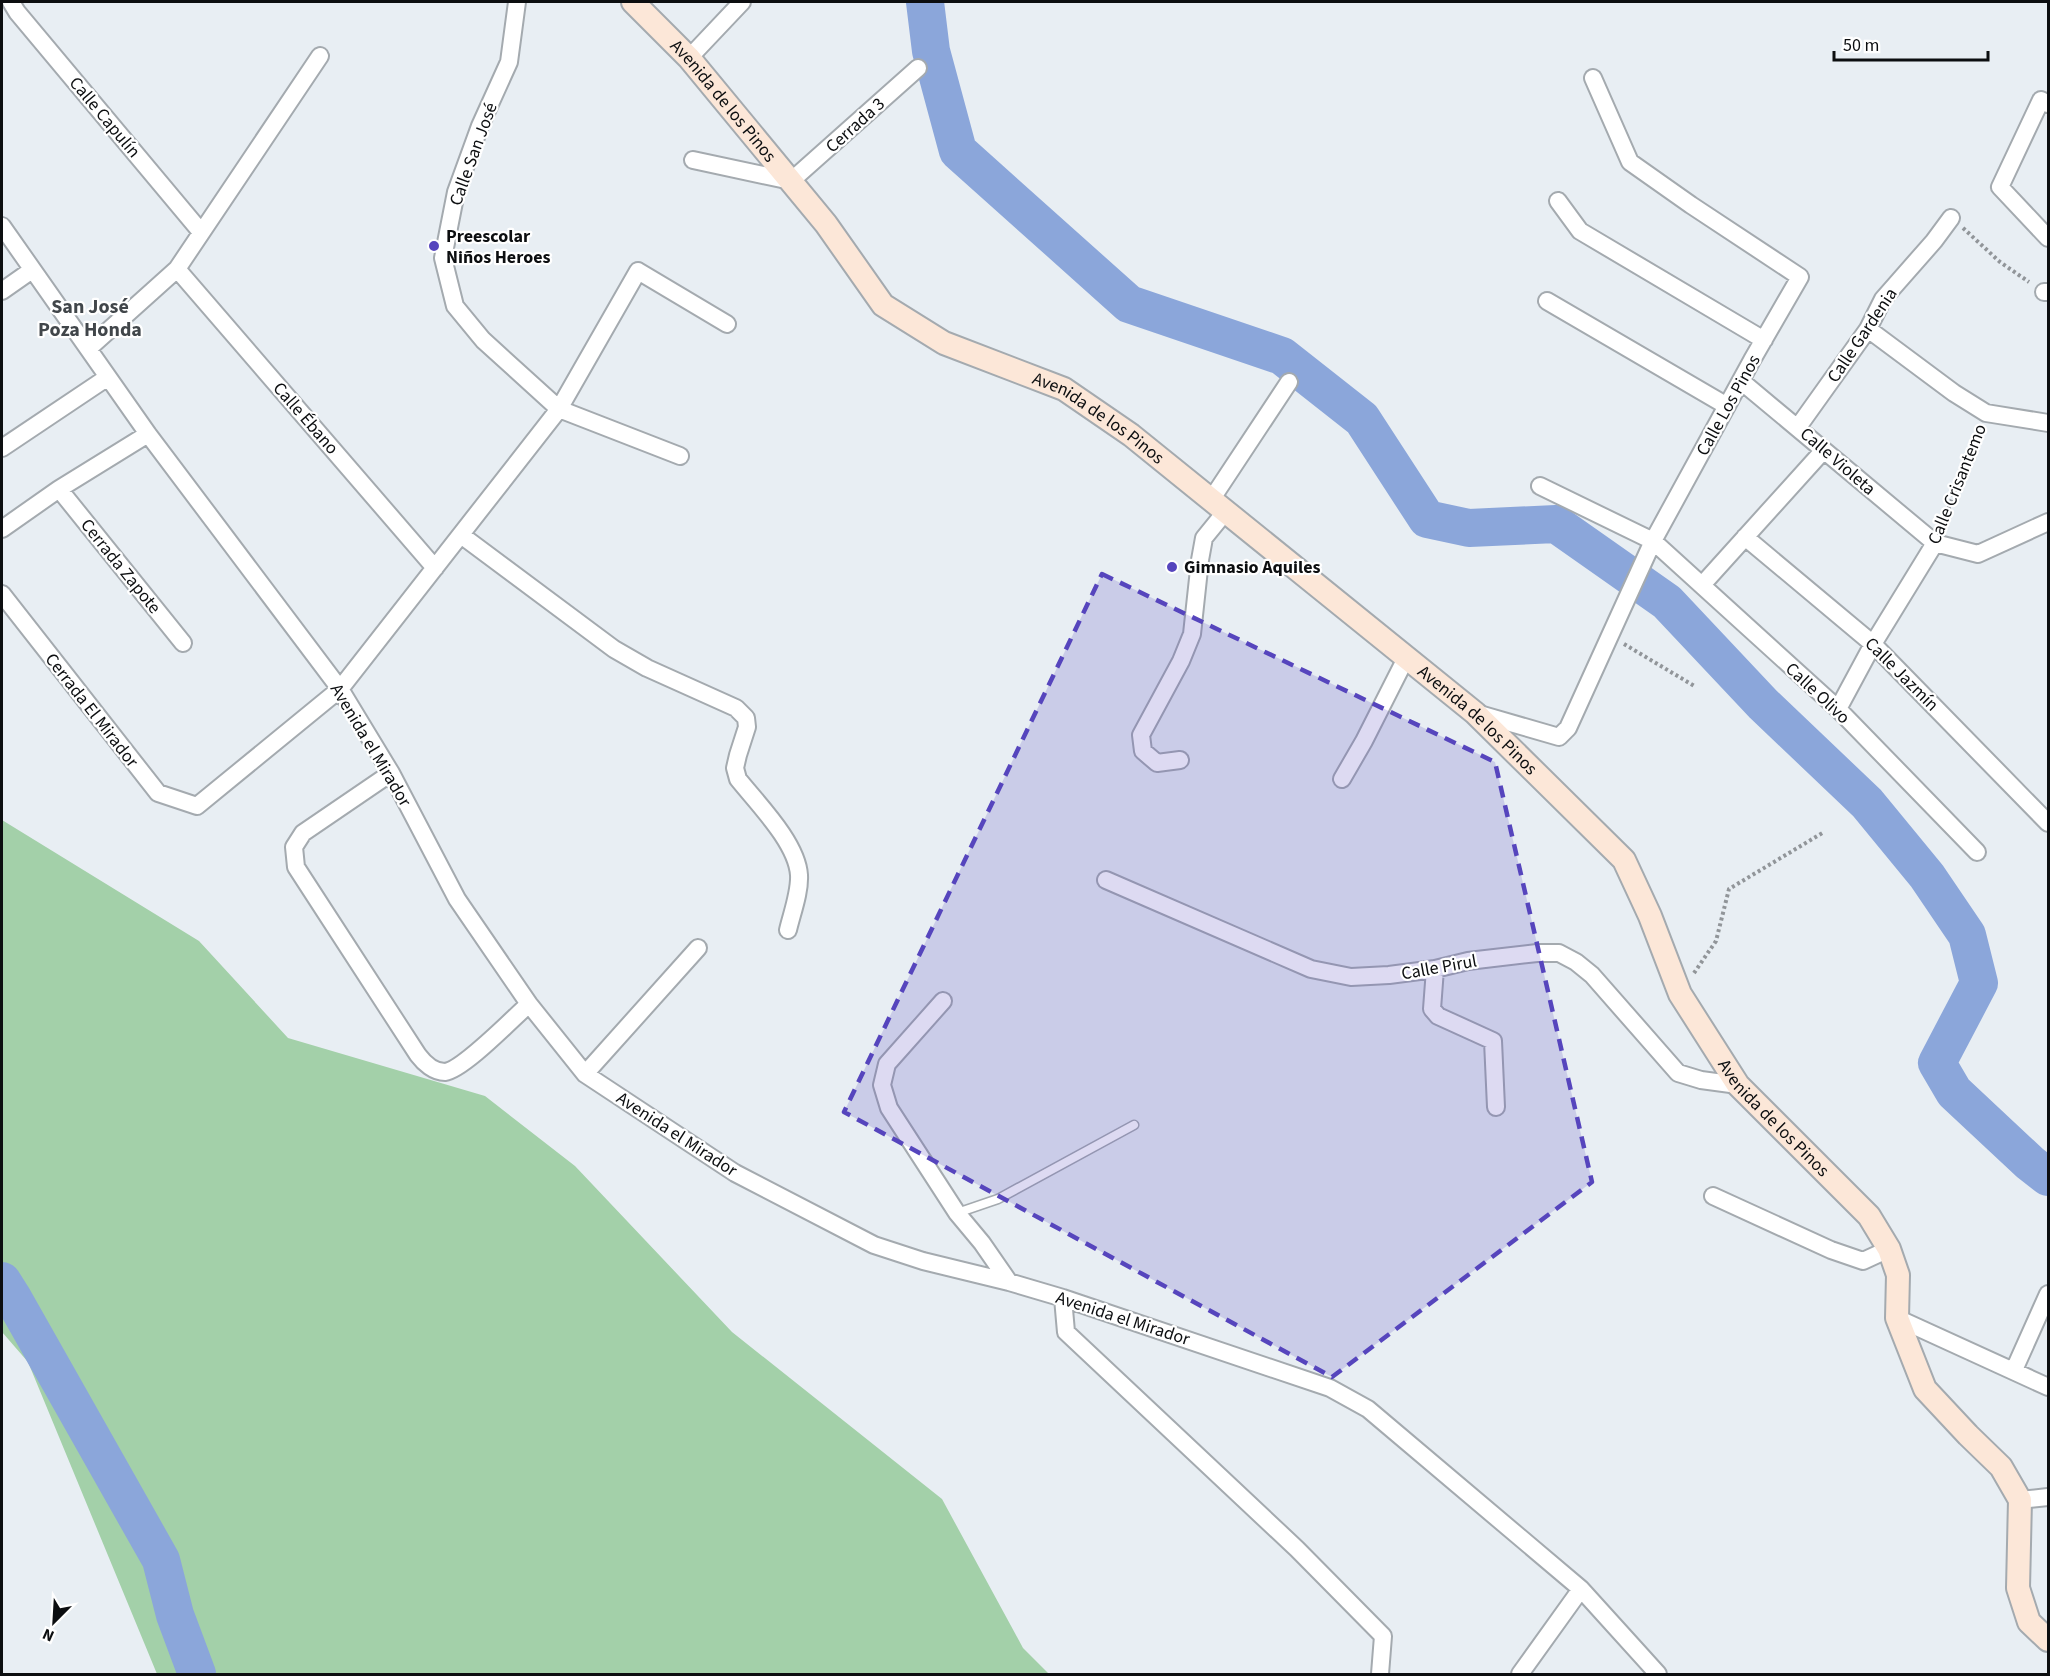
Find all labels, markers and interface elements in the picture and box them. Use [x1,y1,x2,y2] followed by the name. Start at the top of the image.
[1834,24,1988,62] scale bar
[1843,33,1879,58] text: 50 m
[664,34,782,168] street label: Avenida de los Pinos
[63,71,146,163] street label: Calle Capulín
[820,92,890,159] street label: Cerrada 3
[443,99,504,209] street label: Calle San José
[446,224,550,270] place label: Preescolar Niños Heroes
[427,239,441,253] marker: Preescolar Niños Heroes
[1821,283,1903,388] street label: Calle Gardenia
[38,293,142,344] district label: San José Poza Honda
[1690,350,1767,460] street label: Calle Los Pinos
[1029,366,1169,470] street label: Avenida de los Pinos
[267,377,344,460] street label: Calle Ébano
[1922,420,1993,548] street label: Calle Crisantemo
[1795,422,1881,501] street label: Calle Violeta
[74,513,167,619] street label: Cerrada Zapote
[1184,555,1320,580] place label: Gimnasio Aquiles
[1165,560,1179,574] marker: Gimnasio Aquiles
[1859,632,1944,717] street label: Calle Jazmín
[39,648,145,773] street label: Cerrada El Mirador
[1780,657,1855,730] street label: Calle Olivo
[1412,659,1543,781] street label: Avenida de los Pinos
[324,679,418,812] street label: Avenida el Mirador
[1399,949,1479,986] street label: Calle Pirul
[1712,1054,1835,1183] street label: Avenida de los Pinos
[611,1086,743,1183] street label: Avenida el Mirador
[1053,1285,1194,1352] street label: Avenida el Mirador
[24,1592,84,1652] north arrow
[39,1623,58,1647] text: N

